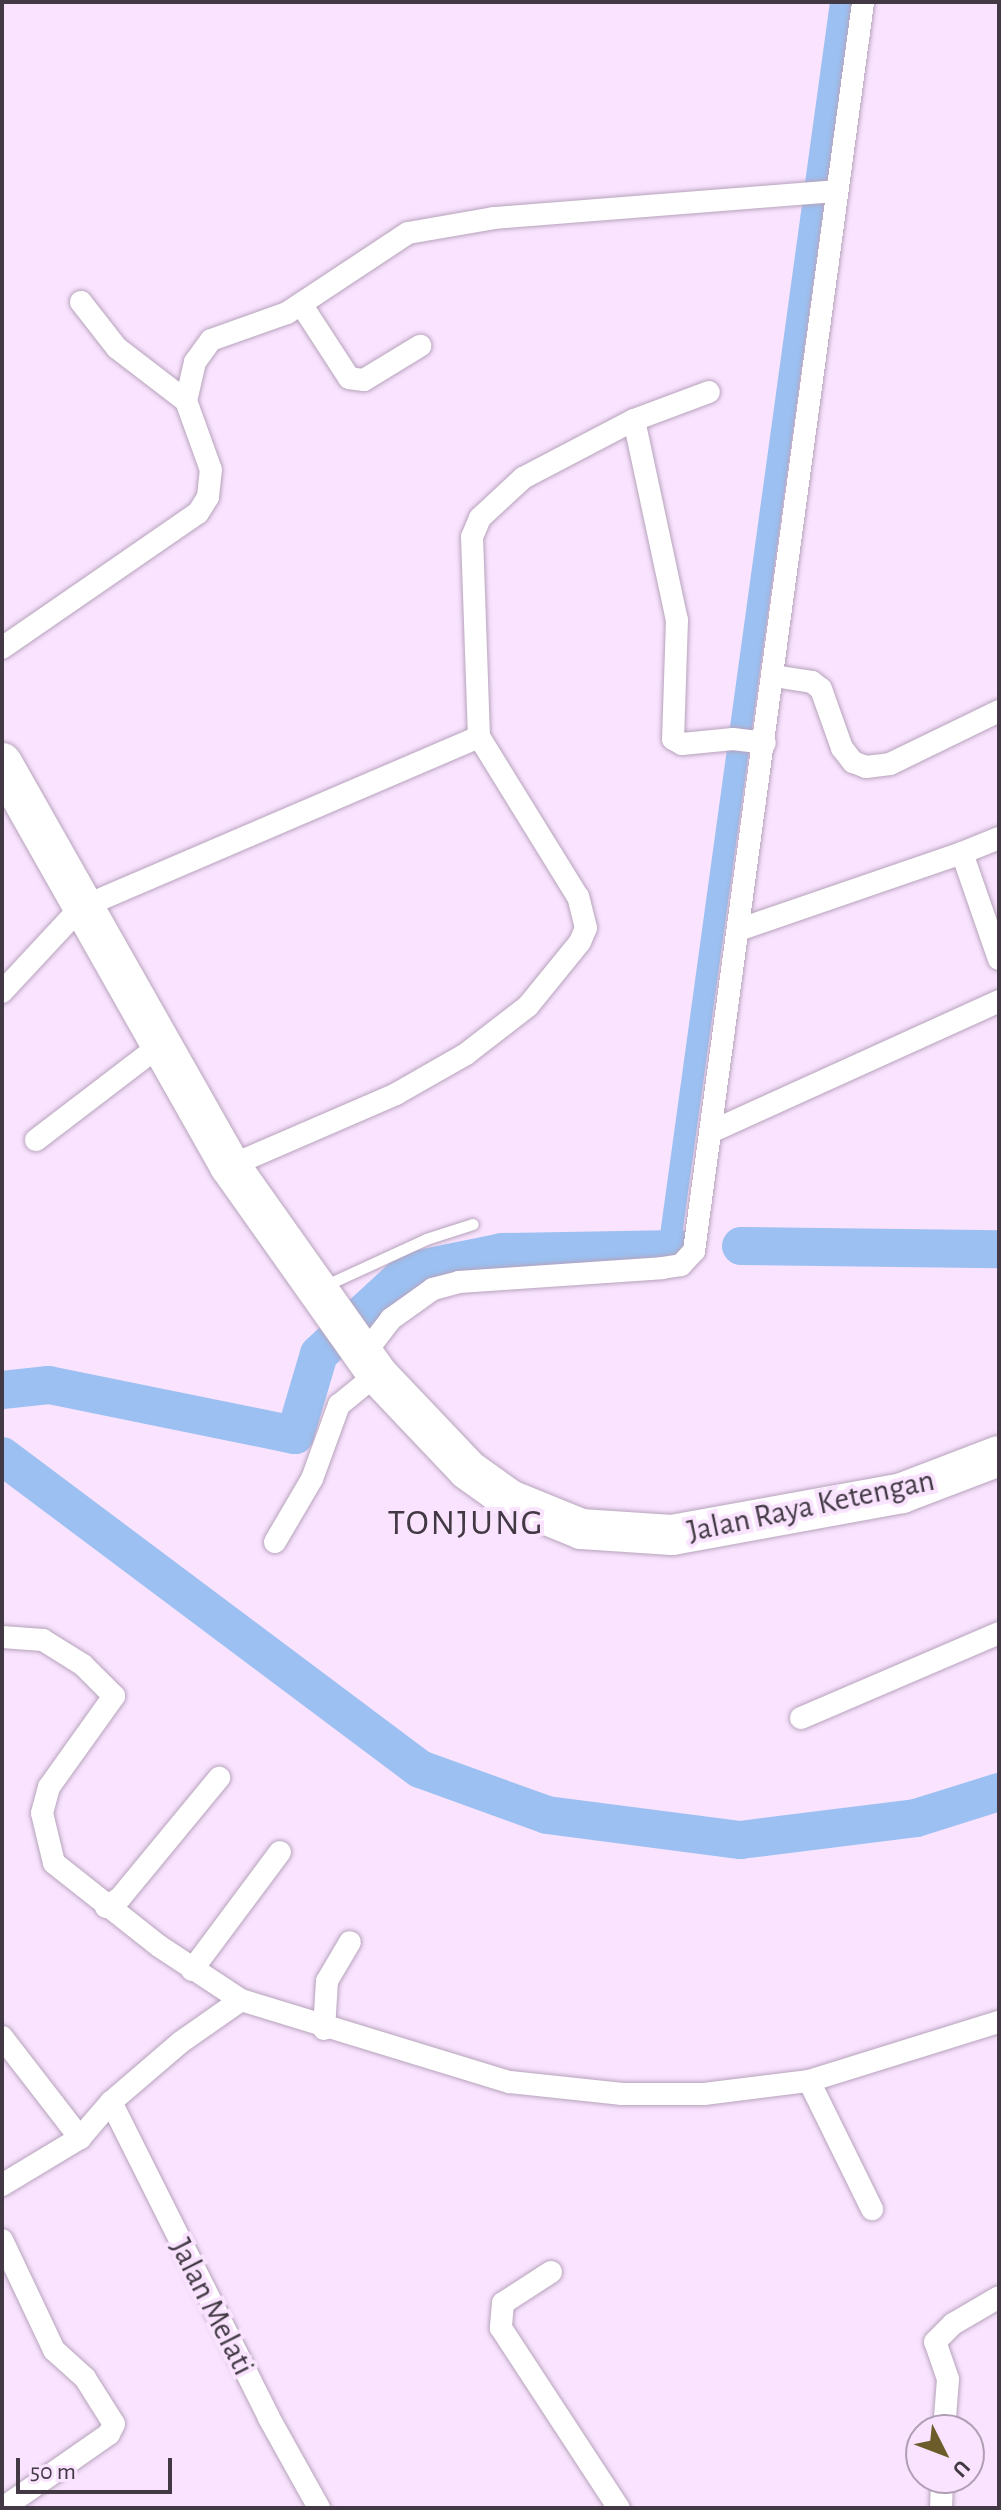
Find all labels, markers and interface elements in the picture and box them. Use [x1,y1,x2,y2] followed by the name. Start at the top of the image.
[684,1461,938,1551] street label: Jalan Raya Ketengan
[388,1502,544,1546] district label: TONJUNG
[161,2232,263,2382] street label: Jalan Melati
[905,2414,985,2494] north arrow
[20,2442,176,2492] scale bar
[948,2456,974,2481] text: U
[30,2460,76,2484] text: 50 m

